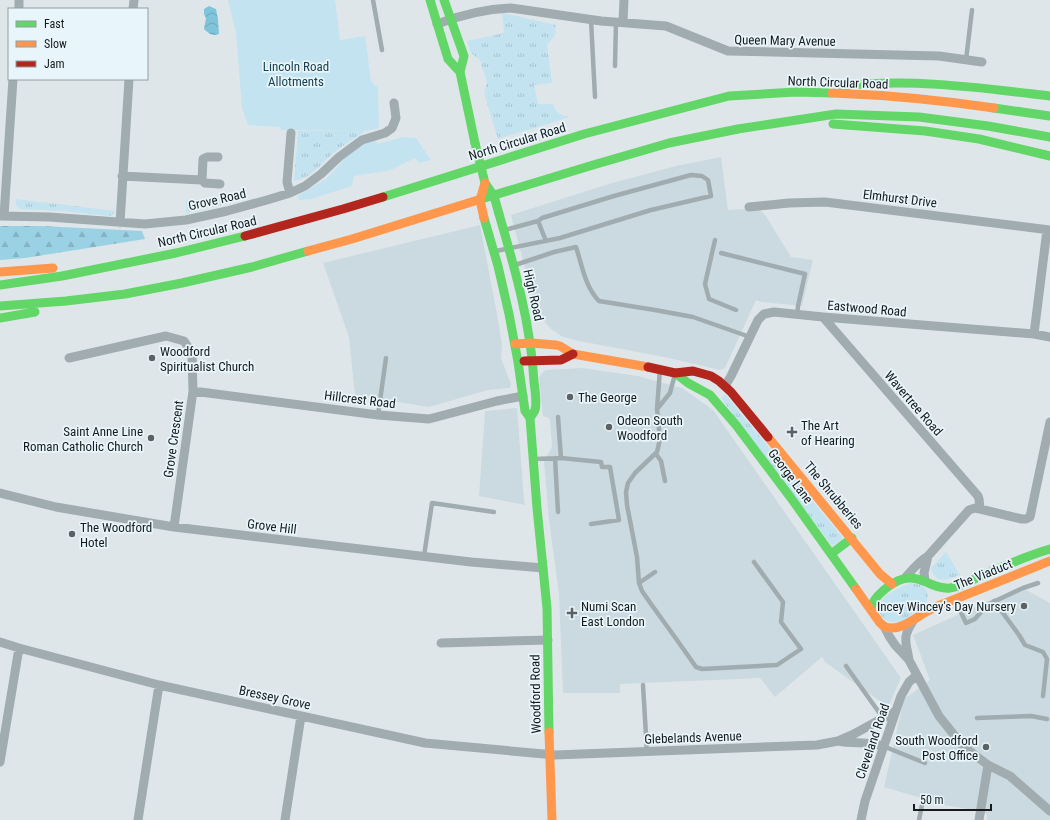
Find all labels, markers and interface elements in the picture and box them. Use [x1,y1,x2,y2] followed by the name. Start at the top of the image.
[8,8,148,80] legend
[44,17,65,31] text: Fast
[734,32,836,49] street label: Queen Mary Avenue
[44,37,67,51] text: Slow
[44,57,65,71] text: Jam
[263,59,329,89] park label: Lincoln Road Allotments
[787,73,889,92] street label: North Circular Road
[467,120,567,163] street label: North Circular Road
[187,186,247,213] street label: Grove Road
[862,187,938,210] street label: Elmhurst Drive
[156,213,258,250] street label: North Circular Road
[520,268,547,323] street label: High Road
[827,298,907,319] street label: Eastwood Road
[160,344,254,374] place label: Woodford Spiritualist Church
[147,353,157,363] marker: Woodford Spiritualist Church
[882,368,946,439] street label: Wavertree Road
[323,388,396,411] street label: Hillcrest Road
[578,390,637,405] place label: The George
[565,392,575,402] marker: The George
[161,399,186,479] street label: Grove Crescent
[617,413,683,443] place label: Odeon South Woodford
[801,418,855,448] place label: The Art of Hearing
[604,422,614,432] marker: Odeon South Woodford
[23,424,143,454] place label: Saint Anne Line Roman Catholic Church
[786,426,798,438] marker: The Art of Hearing
[146,433,156,443] marker: Saint Anne Line Roman Catholic Church
[765,446,816,507] street label: George Lane
[801,459,866,532] street label: The Shrubberies
[246,516,297,537] street label: Grove Hill
[80,520,152,550] place label: The Woodford Hotel
[67,529,77,539] marker: The Woodford Hotel
[952,556,1015,593] street label: The Viaduct
[581,599,645,629] place label: Numi Scan East London
[877,599,1017,614] place label: Incey Wincey's Day Nursery
[1019,601,1029,611] marker: Incey Wincey's Day Nursery
[566,607,578,619] marker: Numi Scan East London
[527,654,544,734] street label: Woodford Road
[238,683,312,712] street label: Bressey Grove
[853,701,892,781] street label: Cleveland Road
[644,728,742,747] street label: Glebelands Avenue
[895,733,978,763] place label: South Woodford Post Office
[981,742,991,752] marker: South Woodford Post Office
[914,786,991,812] scale bar
[920,793,944,807] text: 50 m

